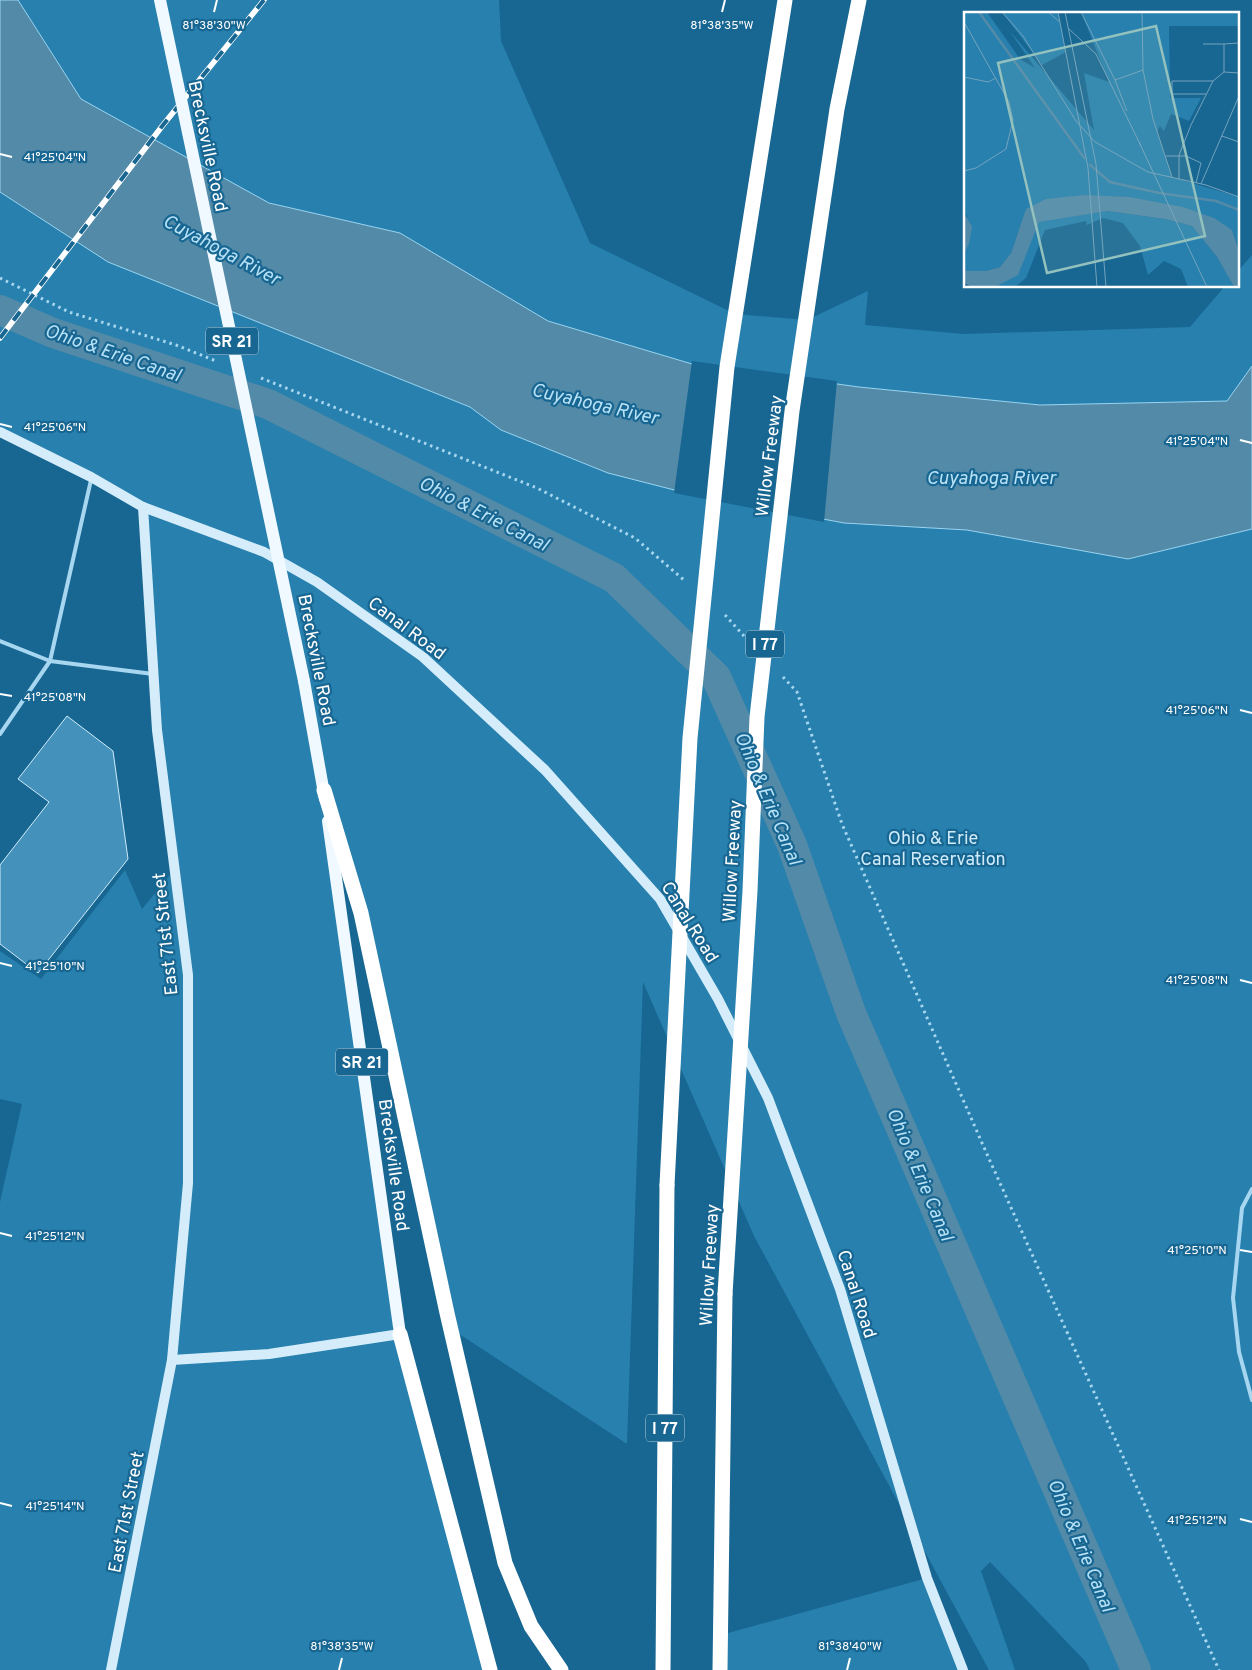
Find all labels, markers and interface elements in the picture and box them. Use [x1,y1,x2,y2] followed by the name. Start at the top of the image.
[964,12,1240,288] inset map
[182,18,246,34] text: 81°38'30"W
[690,18,754,34] text: 81°38'35"W
[181,79,232,214] street label: Brecksville Road
[24,150,86,166] text: 41°25'04"N
[158,210,285,293] water label: Cuyahoga River
[41,319,185,389] water label: Ohio & Erie Canal
[206,328,258,354] road number: SR 21
[529,379,662,432] water label: Cuyahoga River
[752,394,789,518] street label: Willow Freeway
[24,420,86,436] text: 41°25'06"N
[1166,434,1228,450] text: 41°25'04"N
[926,467,1057,491] water label: Cuyahoga River
[414,472,553,558] water label: Ohio & Erie Canal
[363,592,450,666] street label: Canal Road
[291,593,340,728] street label: Brecksville Road
[746,630,784,658] road number: I 77
[24,690,86,706] text: 41°25'08"N
[1166,703,1228,719] text: 41°25'06"N
[728,729,806,870] water label: Ohio & Erie Canal
[719,799,748,923] street label: Willow Freeway
[860,828,1006,872] park label: Ohio & Erie Canal Reservation
[149,871,184,997] street label: East 71st Street
[655,878,723,968] street label: Canal Road
[25,959,85,975] text: 41°25'10"N
[1166,973,1228,989] text: 41°25'08"N
[336,1048,388,1076] road number: SR 21
[372,1097,413,1233] street label: Brecksville Road
[880,1105,958,1246] water label: Ohio & Erie Canal
[696,1203,725,1327] street label: Willow Freeway
[25,1229,85,1245] text: 41°25'12"N
[1167,1243,1227,1259] text: 41°25'10"N
[830,1247,881,1342] street label: Canal Road
[646,1415,684,1442] road number: I 77
[104,1449,151,1575] street label: East 71st Street
[1041,1476,1119,1617] water label: Ohio & Erie Canal
[25,1499,85,1515] text: 41°25'14"N
[1167,1513,1227,1529] text: 41°25'12"N
[310,1639,374,1655] text: 81°38'35"W
[818,1639,882,1655] text: 81°38'40"W

